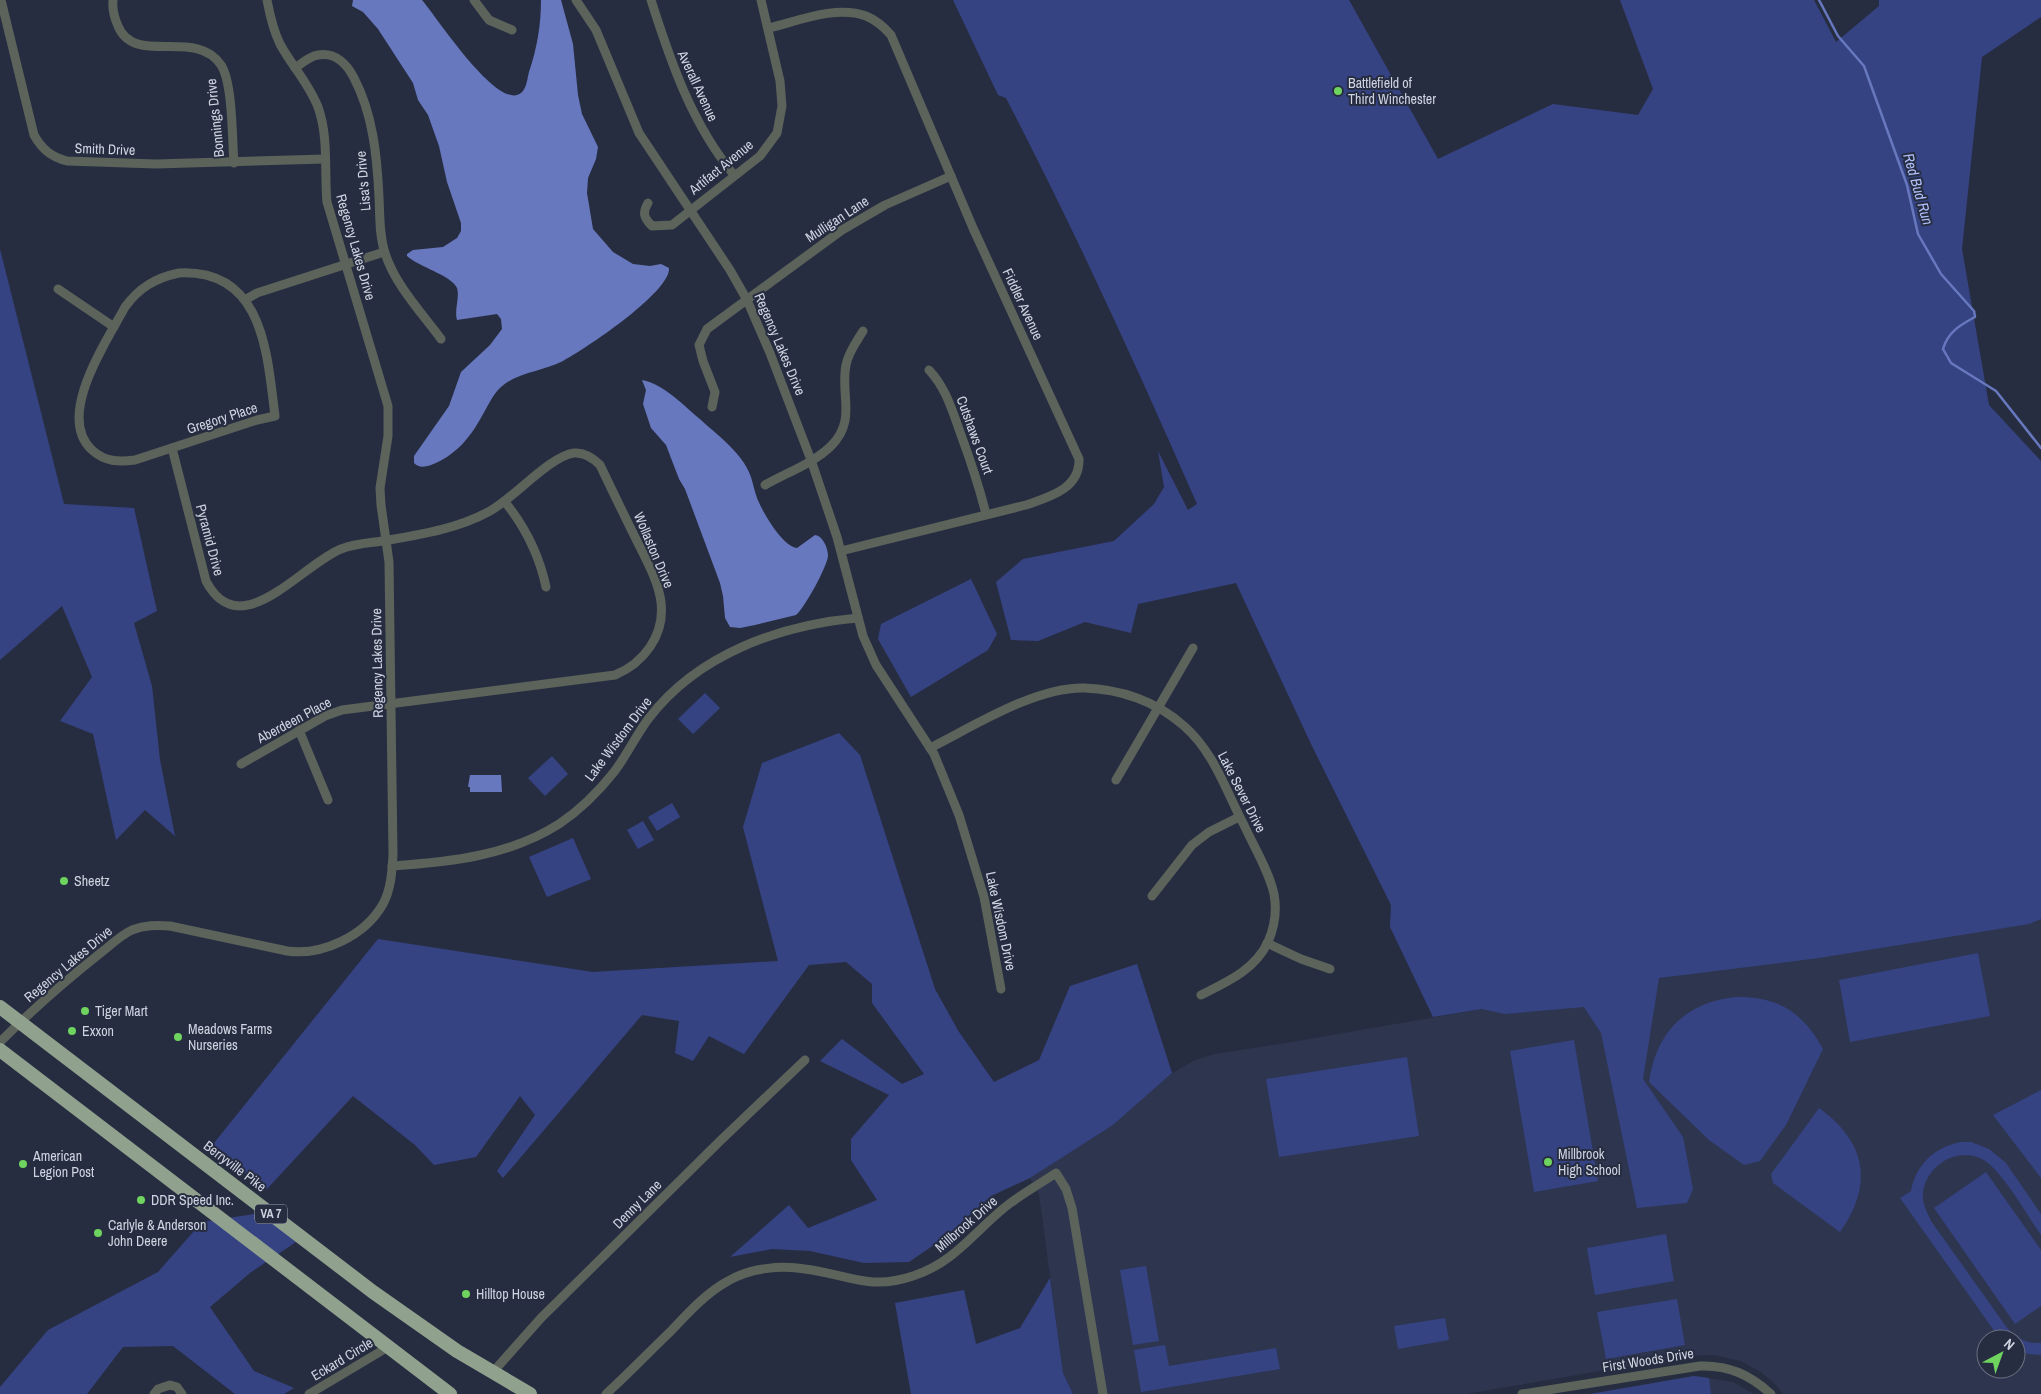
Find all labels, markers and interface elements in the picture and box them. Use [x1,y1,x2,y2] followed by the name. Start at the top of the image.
[673,47,722,124] street label: Averall Avenue
[1348,74,1436,108] place label: Battlefield of Third Winchester
[202,78,228,158] street label: Bonnings Drive
[1332,85,1344,97] marker: Battlefield of Third Winchester
[684,136,757,199] street label: Artifact Avenue
[74,139,136,159] street label: Smith Drive
[351,150,375,212] street label: Lisa's Drive
[1898,150,1939,227] water label: Red Bud Run
[332,192,380,302] street label: Regency Lakes Drive
[802,192,872,246] street label: Mulligan Lane
[999,265,1047,343] street label: Fiddler Avenue
[750,290,810,398] street label: Regency Lakes Drive
[953,394,997,476] street label: Cutshaws Court
[184,398,260,438] street label: Gregory Place
[192,502,228,578] street label: Pyramid Drive
[630,509,678,591] street label: Wollaston Drive
[367,608,387,718] street label: Regency Lakes Drive
[253,693,334,748] street label: Aberdeen Place
[580,693,656,785] street label: Lake Wisdom Drive
[1214,748,1270,836] street label: Lake Sever Drive
[982,870,1020,972] street label: Lake Wisdom Drive
[74,872,110,890] place label: Sheetz
[58,875,70,887] marker: Sheetz
[20,922,116,1006] street label: Regency Lakes Drive
[95,1002,148,1020] place label: Tiger Mart
[79,1005,91,1017] marker: Tiger Mart
[188,1020,273,1054] place label: Meadows Farms Nurseries
[82,1022,114,1040] place label: Exxon
[66,1025,78,1037] marker: Exxon
[172,1031,184,1043] marker: Meadows Farms Nurseries
[200,1137,270,1195] street label: Berryville Pike
[1558,1145,1621,1179] place label: Millbrook High School
[32,1147,94,1181] place label: American Legion Post
[1542,1156,1554,1168] marker: Millbrook High School
[17,1158,29,1170] marker: American Legion Post
[609,1176,665,1232] street label: Denny Lane
[151,1191,234,1209] place label: DDR Speed Inc.
[931,1192,1001,1256] street label: Millbrook Drive
[135,1194,147,1206] marker: DDR Speed Inc.
[255,1204,287,1224] road number: VA 7
[108,1216,206,1250] place label: Carlyle & Anderson John Deere
[92,1227,104,1239] marker: Carlyle & Anderson John Deere
[476,1285,545,1303] place label: Hilltop House
[460,1288,472,1300] marker: Hilltop House
[1976,1329,2026,1379] north arrow
[308,1334,376,1384] street label: Eckard Circle
[2000,1335,2019,1354] text: N
[1601,1344,1695,1376] street label: First Woods Drive

